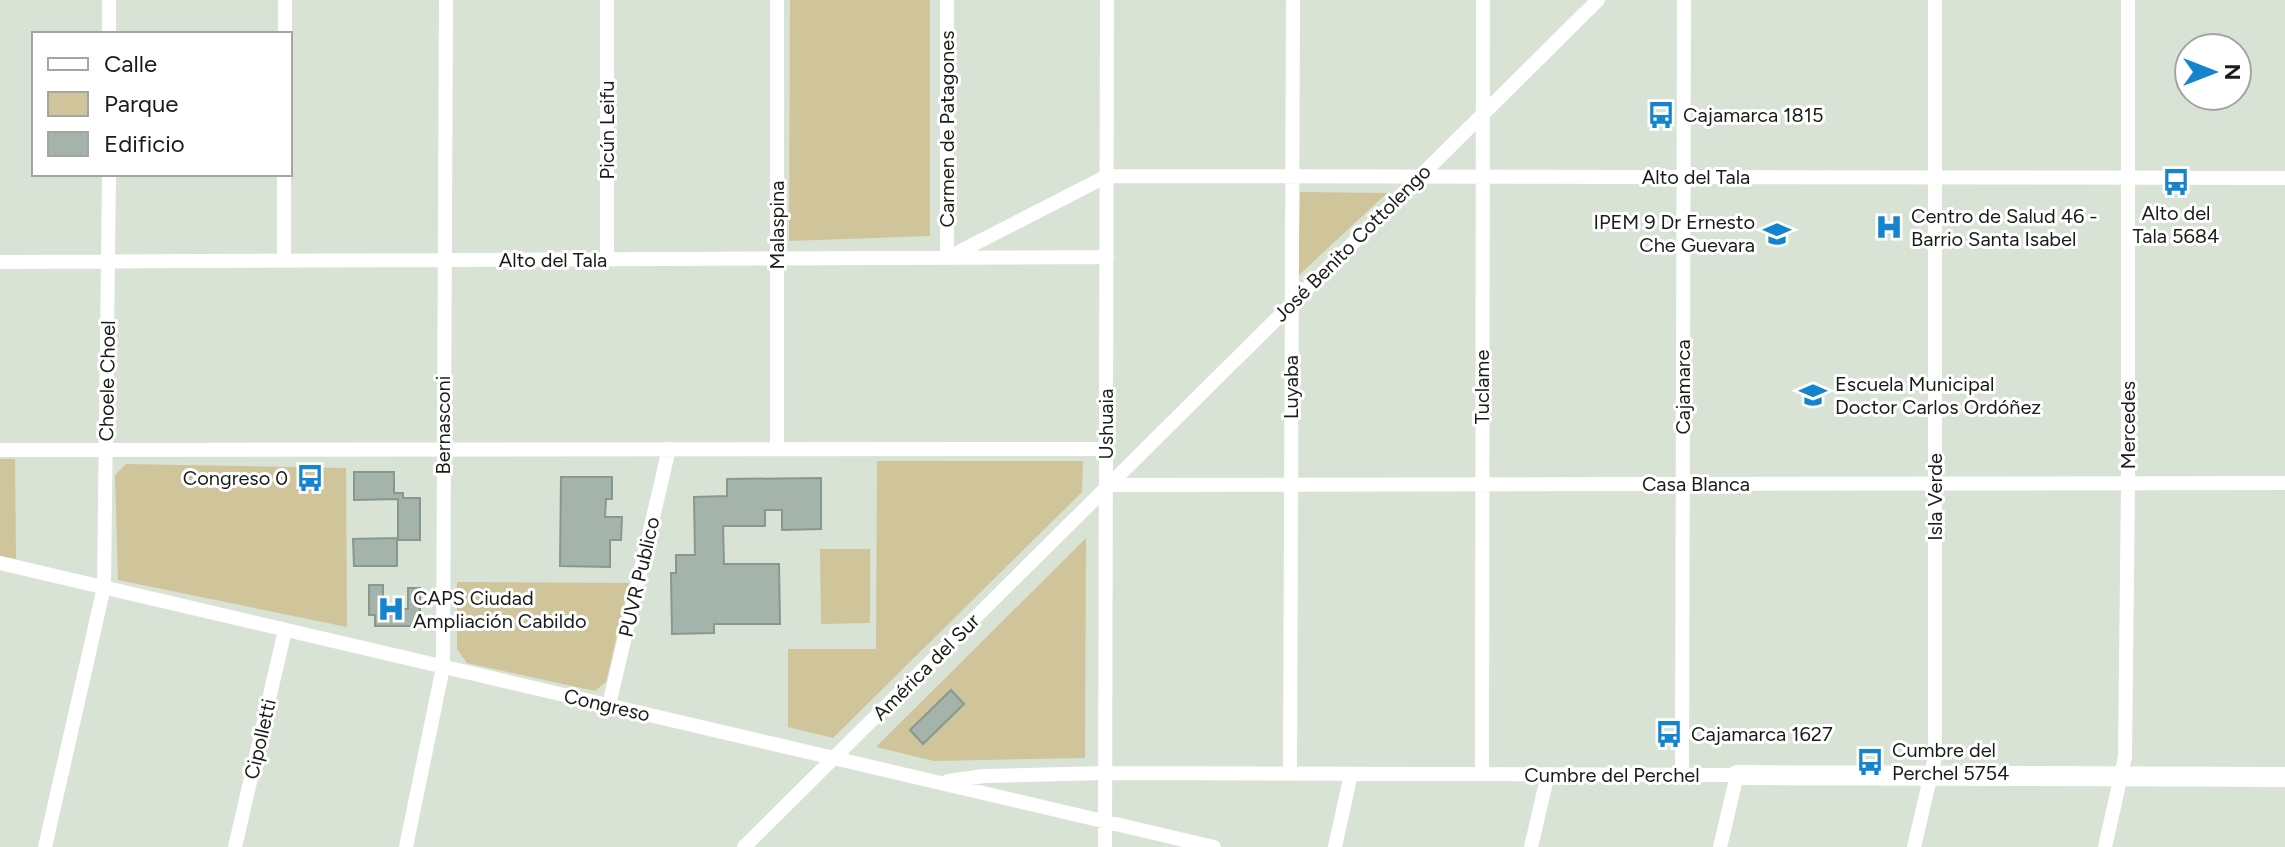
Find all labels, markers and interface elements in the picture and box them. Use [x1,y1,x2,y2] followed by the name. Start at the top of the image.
[935,30,959,228] street label: Carmen de Patagones
[32,32,292,176] legend
[2173,32,2253,112] north arrow
[104,49,157,78] text: Calle
[2219,63,2246,81] text: N
[595,81,619,179] street label: Picún Leifu
[104,89,178,118] text: Parque
[1646,100,1676,130] bus stop icon: Cajamarca 1815
[1683,103,1823,127] place label: Cajamarca 1815
[104,129,185,158] text: Edificio
[1268,159,1436,327] street label: José Benito Cottolengo
[1642,165,1750,189] street label: Alto del Tala
[2161,167,2191,197] bus stop icon: Alto del Tala 5684
[765,181,789,269] street label: Malaspina
[2132,201,2220,248] place label: Alto del Tala 5684
[1911,204,2098,251] place label: Centro de Salud 46 - Barrio Santa Isabel
[1593,210,1755,257] place label: IPEM 9 Dr Ernesto Che Guevara
[1874,212,1904,242] hospital icon: Centro de Salud 46 - Barrio Santa Isabel
[1762,219,1792,249] school or university icon: IPEM 9 Dr Ernesto Che Guevara
[499,248,607,272] street label: Alto del Tala
[94,320,120,442] street label: Choele Choel
[1671,339,1695,435] street label: Cajamarca
[1470,350,1494,424] street label: Tuclame
[1279,355,1303,419] street label: Luyaba
[1835,372,2041,419] place label: Escuela Municipal Doctor Carlos Ordóñez
[431,376,455,474] street label: Bernasconi
[1798,380,1828,410] school or university icon: Escuela Municipal Doctor Carlos Ordóñez
[2116,381,2140,469] street label: Mercedes
[1094,389,1118,459] street label: Ushuaia
[1923,453,1947,541] street label: Isla Verde
[295,463,325,493] bus stop icon: Congreso 0
[183,466,288,490] place label: Congreso 0
[1642,472,1750,496] street label: Casa Blanca
[614,515,664,639] street label: PUVR Publico
[413,586,586,633] place label: CAPS Ciudad Ampliación Cabildo
[376,594,406,624] hospital icon: CAPS Ciudad Ampliación Cabildo
[868,608,985,725] street label: América del Sur
[562,683,652,727] street label: Congreso
[239,696,281,782] street label: Cipolletti
[1654,719,1684,749] bus stop icon: Cajamarca 1627
[1691,722,1833,746] place label: Cajamarca 1627
[1892,738,2009,785] place label: Cumbre del Perchel 5754
[1855,747,1885,777] bus stop icon: Cumbre del Perchel 5754
[1524,763,1700,787] street label: Cumbre del Perchel

